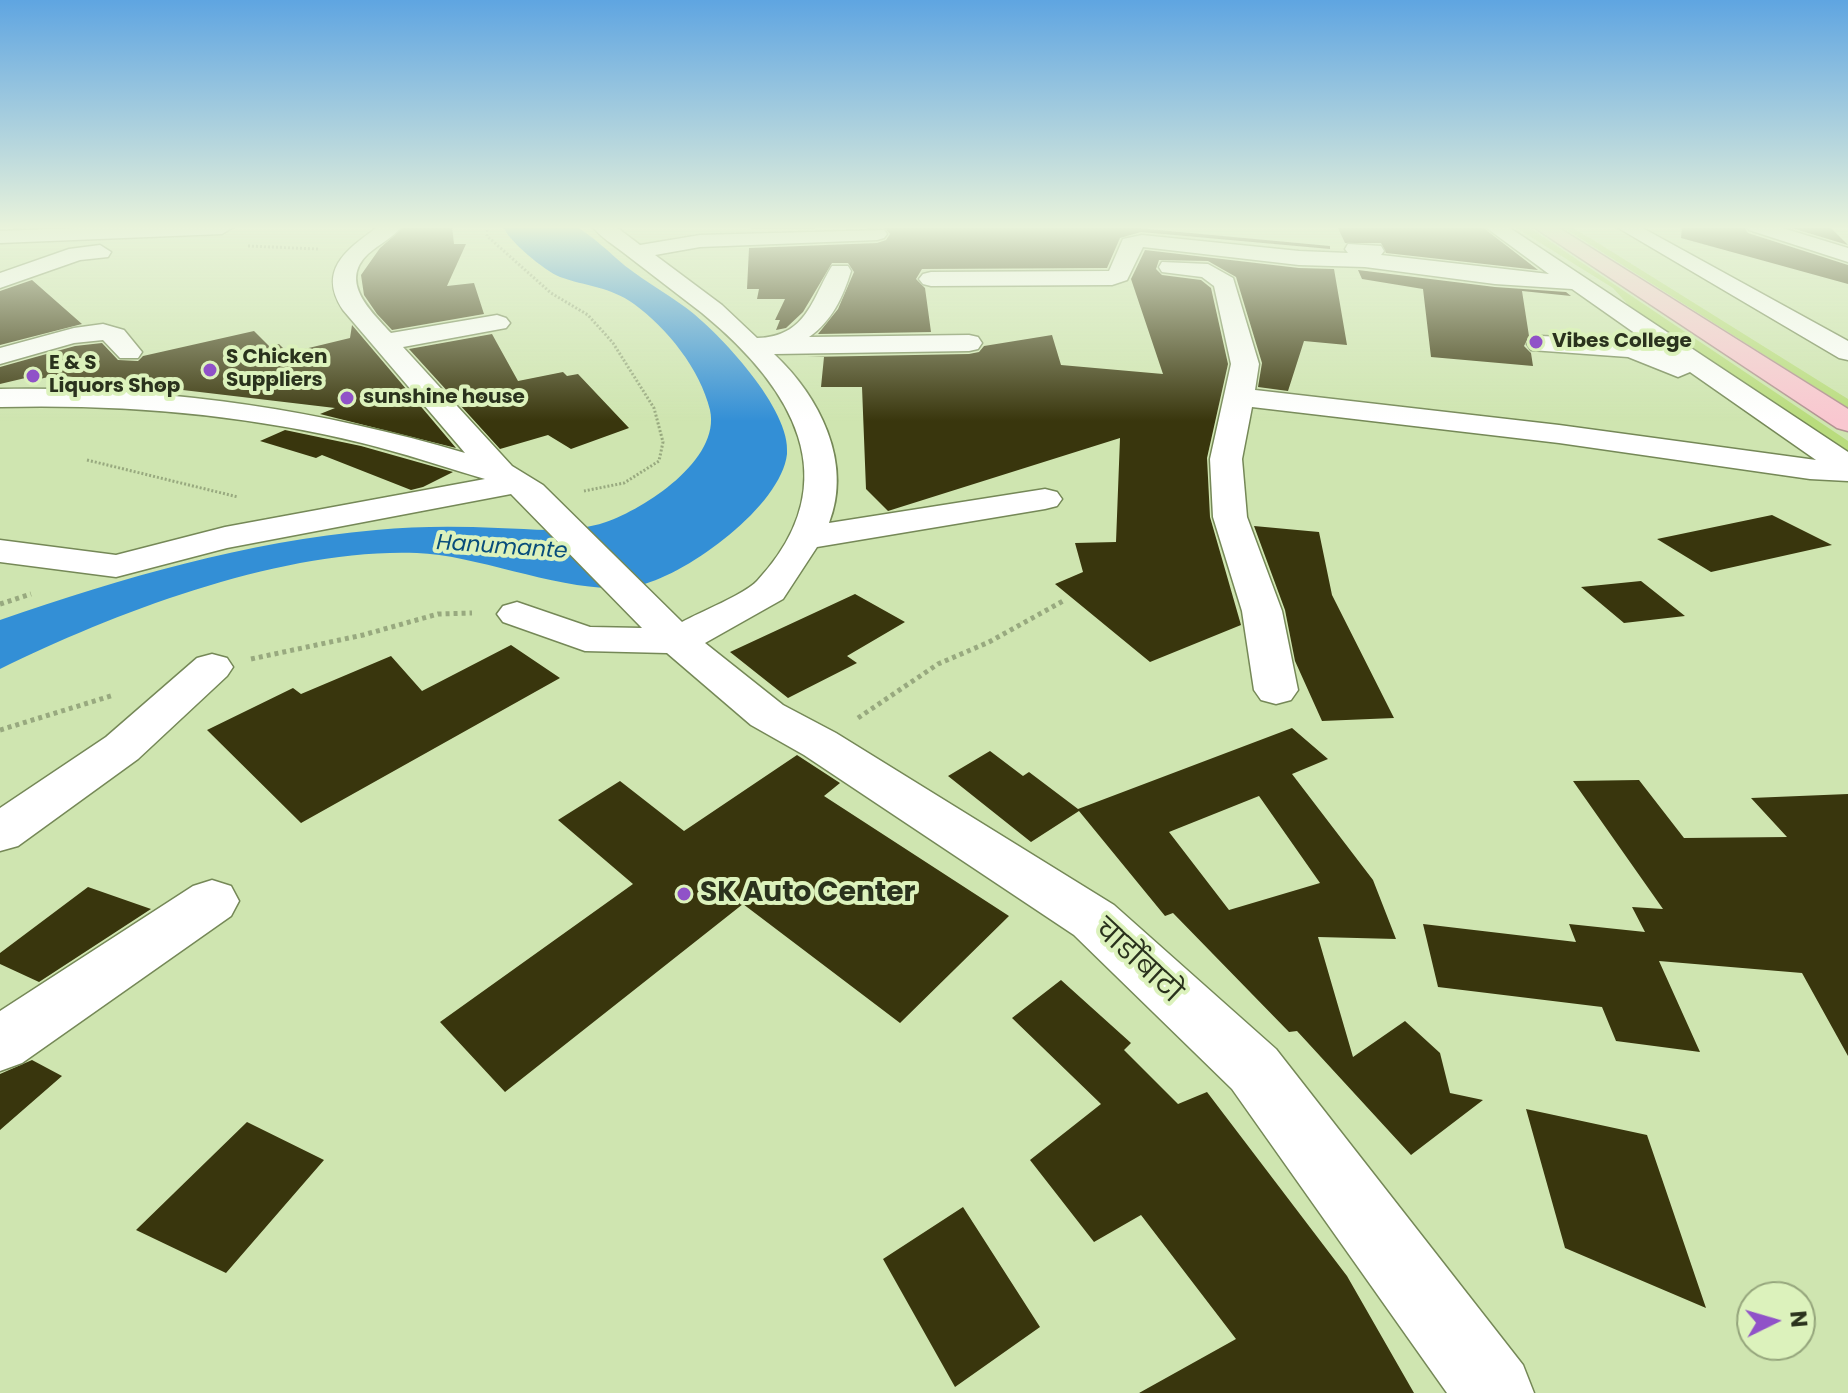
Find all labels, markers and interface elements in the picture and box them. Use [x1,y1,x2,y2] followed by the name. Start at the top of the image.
[1552,330,1692,354] place label: Vibes College
[1527,333,1545,351] marker: Vibes College
[226,346,327,393] place label: S Chicken Suppliers
[49,352,180,399] place label: E & S Liquors Shop
[201,361,219,379] marker: S Chicken Suppliers
[24,367,42,385] marker: E & S Liquors Shop
[363,386,525,410] place label: sunshine house
[338,389,356,407] marker: sunshine house
[435,530,569,566] water label: Hanumante
[700,877,915,911] place label: SK Auto Center
[675,885,693,903] marker: SK Auto Center
[1086,913,1188,1011] street label: चार्डोबाटो
[1736,1281,1816,1361] north arrow
[1782,1309,1815,1329] text: N

